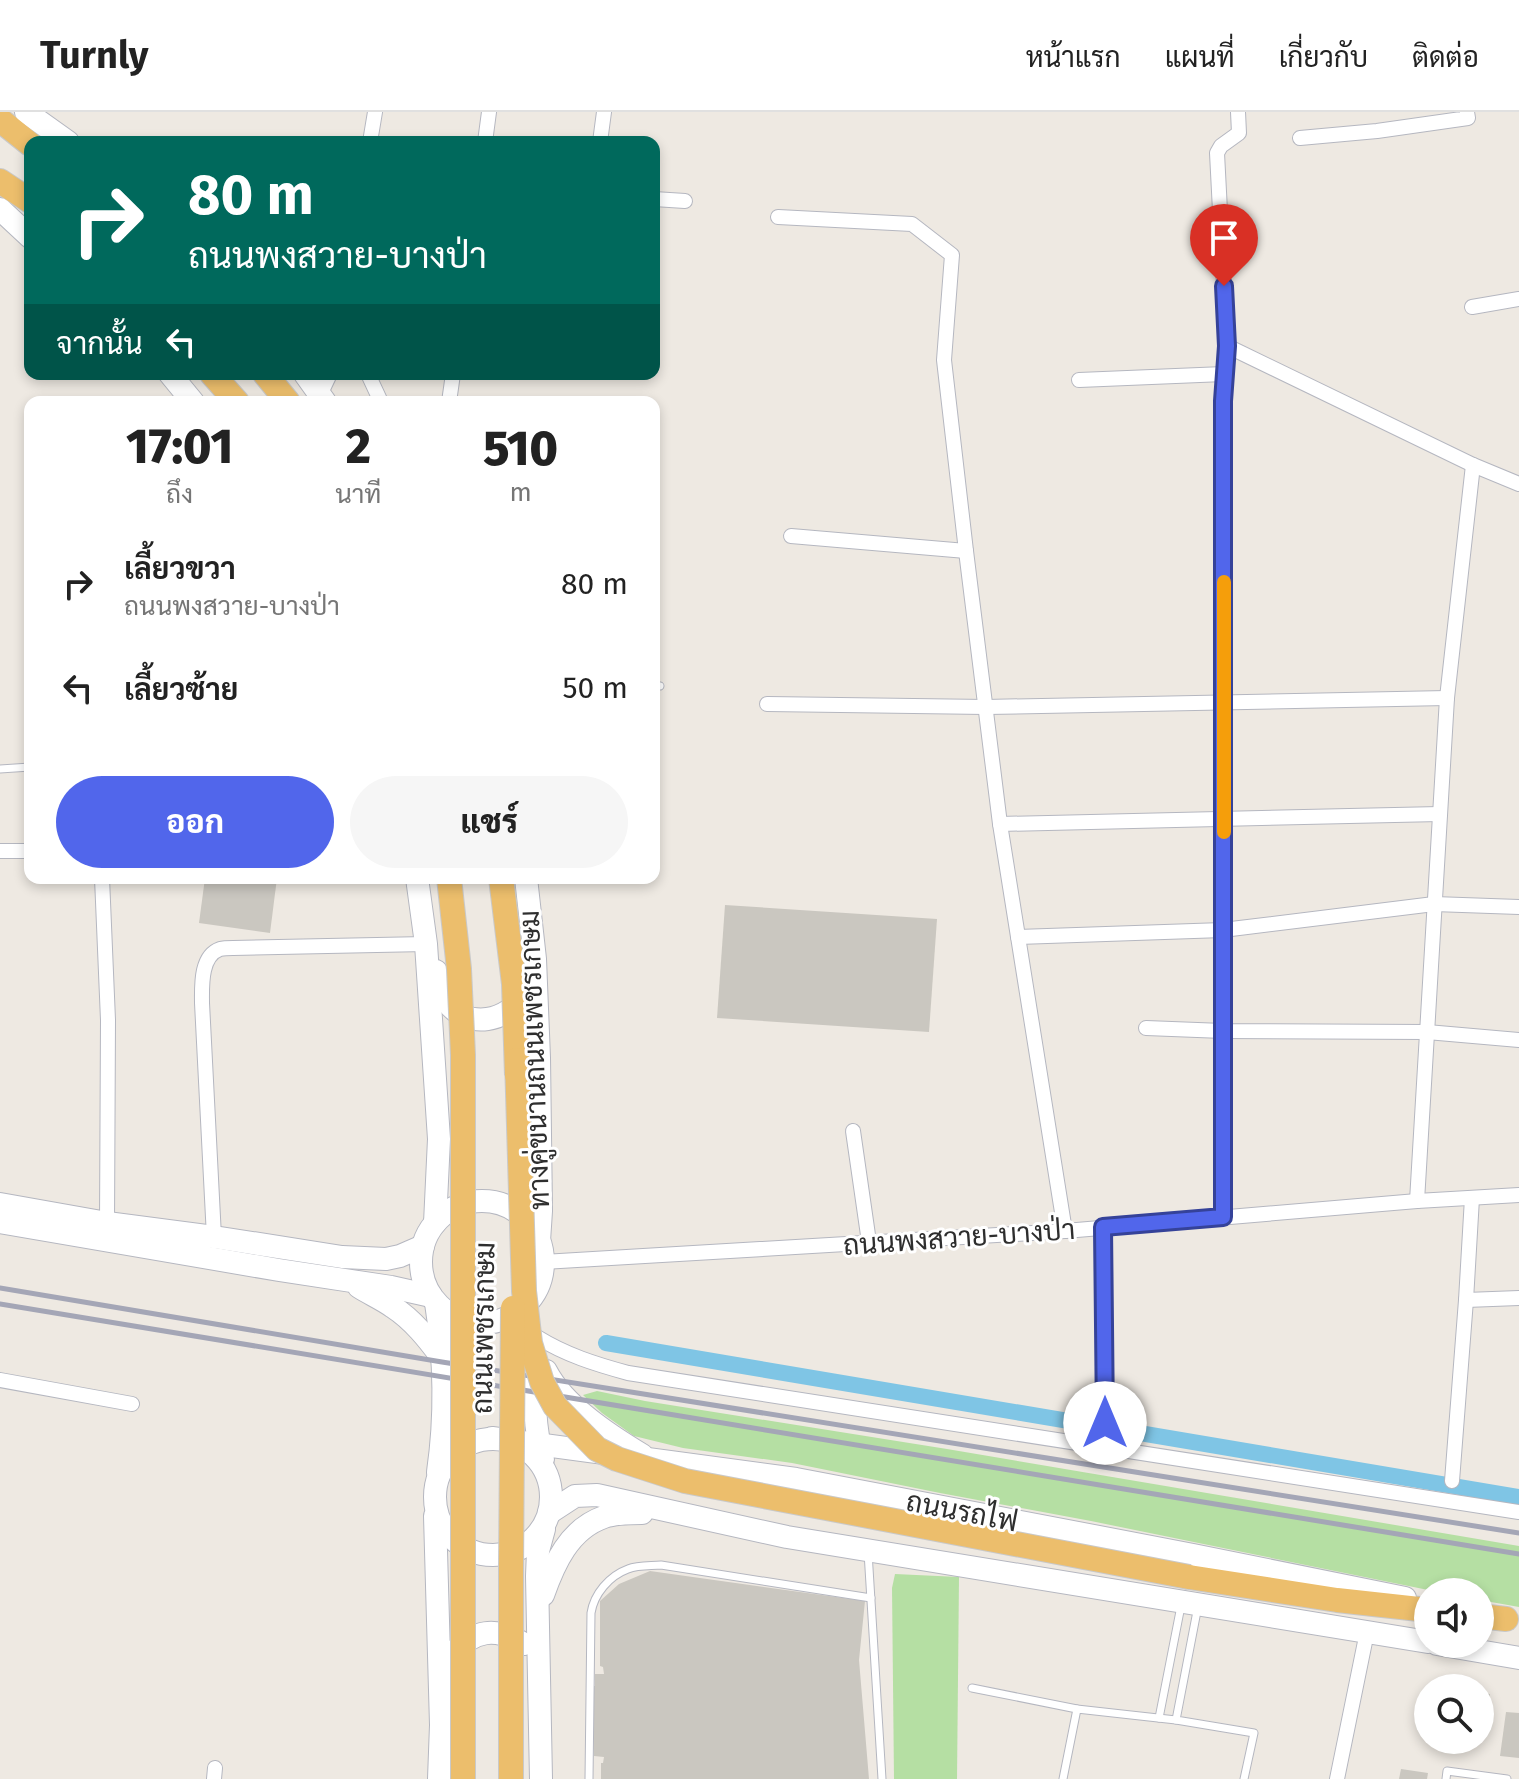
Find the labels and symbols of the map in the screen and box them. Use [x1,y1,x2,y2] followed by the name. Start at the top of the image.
[1190,204,1258,286] pin
[512,910,559,1210] street label: ทางคู่ขนานถนนเพชรเกษม
[842,1213,1076,1262] street label: ถนนพงสวาย-บางป่า
[465,1242,502,1414] street label: ถนนเพชรเกษม
[1063,1381,1147,1465] position arrow
[903,1482,1021,1538] street label: ถนนรถไฟ

